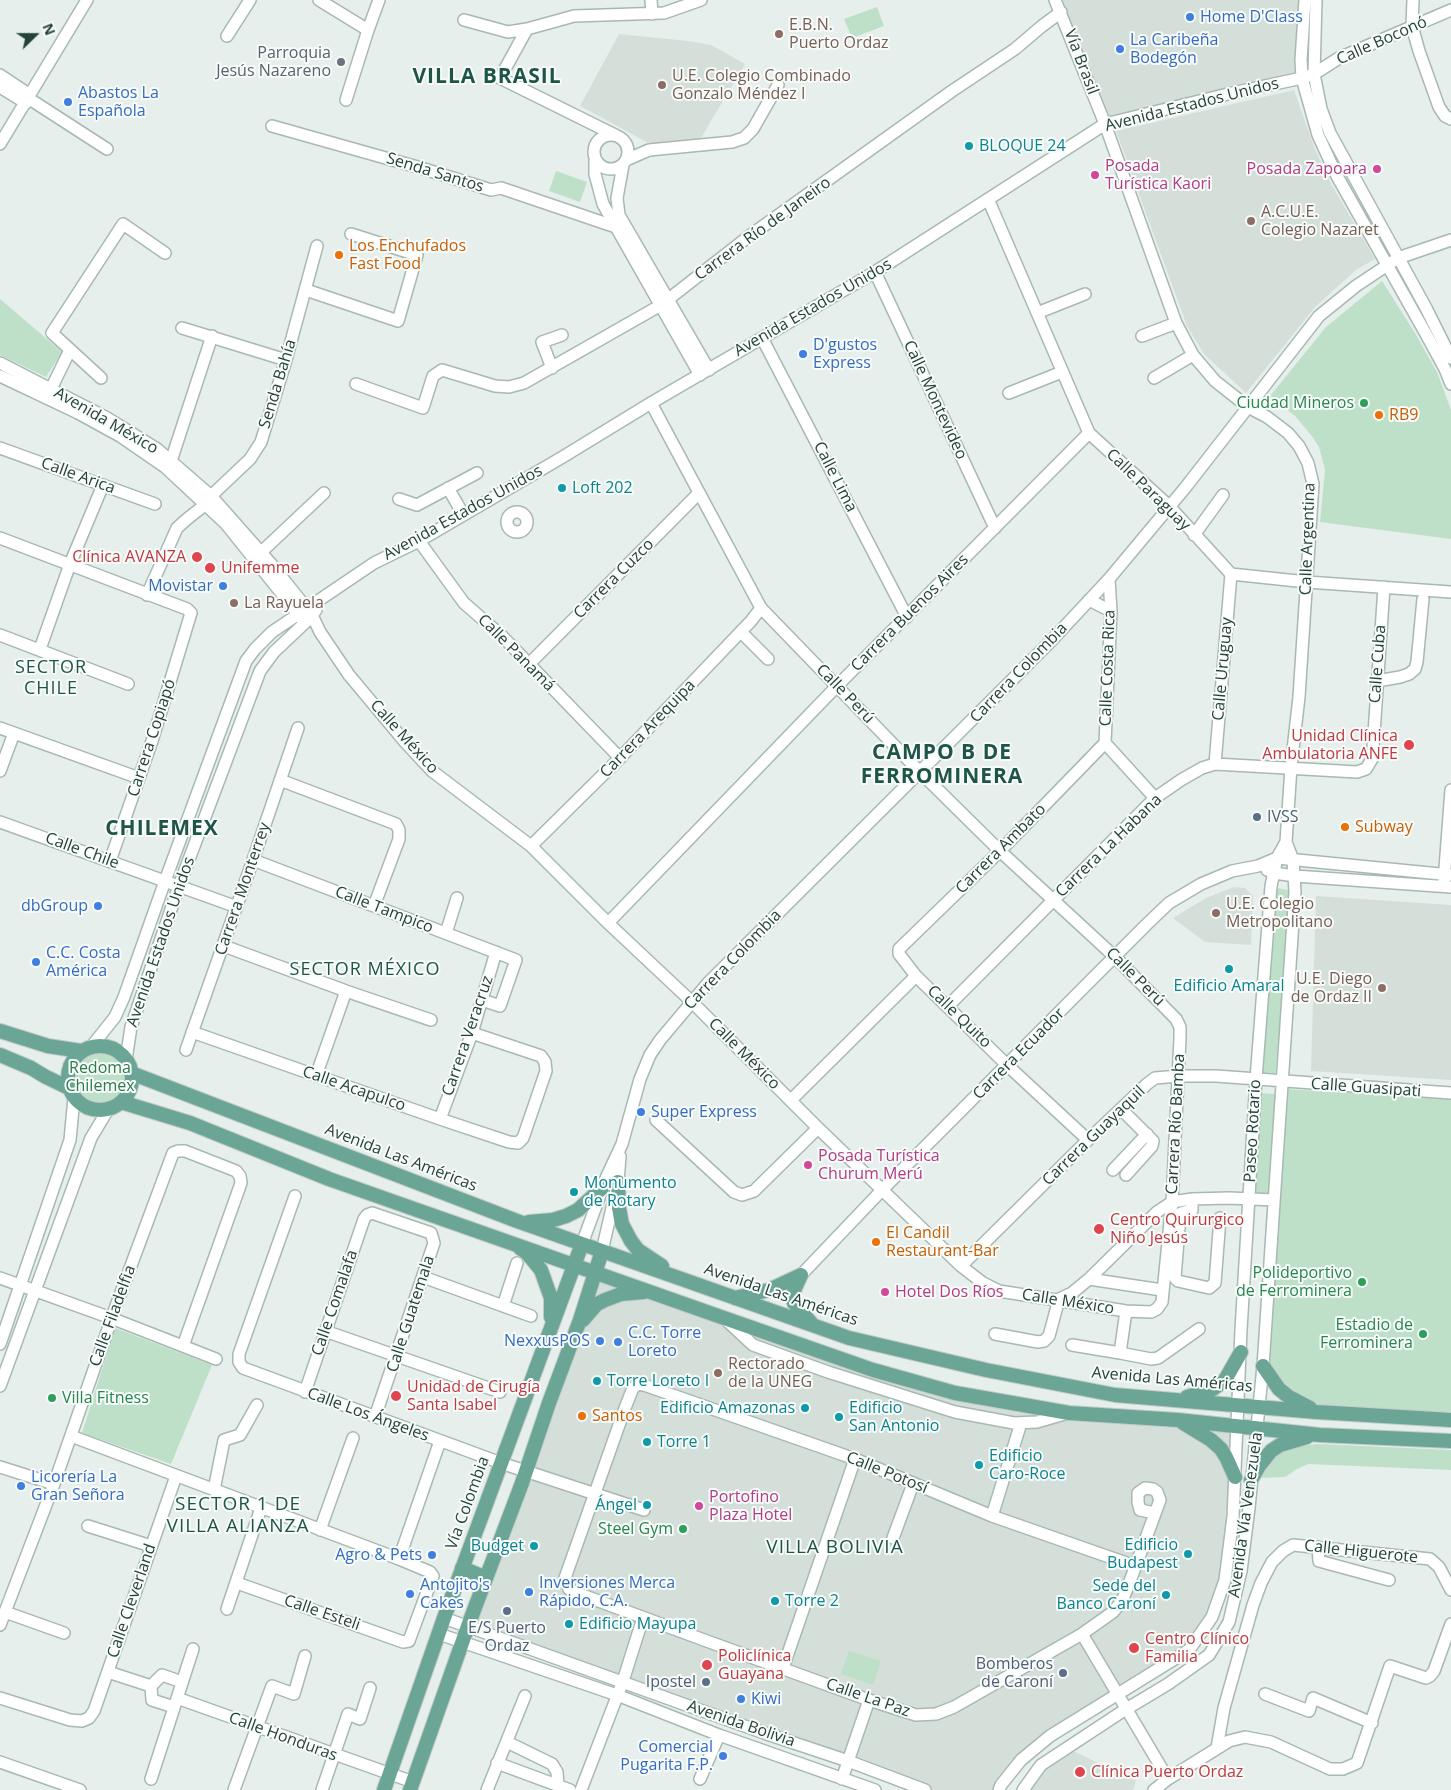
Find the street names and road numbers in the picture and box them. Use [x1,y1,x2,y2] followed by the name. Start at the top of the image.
[1334,13,1430,69] street label: Calle Boconó
[1060,27,1102,97] street label: Vía Brasil
[1103,74,1281,136] street label: Avenida Estados Unidos
[384,149,486,197] street label: Senda Santos
[691,173,835,285] street label: Carrera Río de Janeiro
[731,255,895,361] street label: Avenida Estados Unidos
[255,337,301,431] street label: Senda Bahía
[899,337,971,463] street label: Calle Montevideo
[51,383,161,459] street label: Avenida México
[809,439,861,515] street label: Calle Lima
[1102,445,1194,535] street label: Calle Paraguay
[38,454,118,498] street label: Calle Arica
[380,461,546,565] street label: Avenida Estados Unidos
[1296,482,1320,596] street label: Calle Argentina
[570,535,658,623] street label: Carrera Cuzco
[847,550,973,676] street label: Carrera Buenos Aires
[1096,609,1120,727] street label: Calle Costa Rica
[473,610,559,696] street label: Calle Panamá
[1209,617,1237,721] street label: Calle Uruguay
[966,619,1072,727] street label: Carrera Colombia
[1366,624,1390,704] street label: Calle Cuba
[812,660,878,728] street label: Calle Perú
[596,676,700,782] street label: Carrera Arequipa
[124,677,180,799] street label: Carrera Copiapó
[366,696,442,778] street label: Calle México
[1052,790,1166,902] street label: Carrera La Habana
[952,800,1050,898] street label: Carrera Ambato
[211,820,275,958] street label: Carrera Monterrey
[42,829,122,873] street label: Calle Chile
[123,854,199,1030] street label: Avenida Estados Unidos
[332,882,436,938] street label: Calle Tampico
[680,906,786,1014] street label: Carrera Colombia
[1102,944,1168,1010] street label: Calle Perú
[438,973,498,1099] street label: Carrera Veracruz
[923,982,995,1052] street label: Calle Quito
[969,1004,1069,1104] street label: Carrera Ecuador
[704,1014,784,1094] street label: Calle México
[1163,1053,1189,1195] street label: Carrera Río Bamba
[300,1062,408,1116] street label: Calle Acapulco
[1310,1075,1422,1101] street label: Calle Guasipati
[1241,1079,1265,1183] street label: Paseo Rotario
[1039,1082,1149,1190] street label: Carrera Guayaquil
[322,1120,480,1196] street label: Avenida Las Américas
[308,1247,362,1359] street label: Calle Comalafa
[383,1253,439,1375] street label: Calle Guatemala
[702,1260,860,1330] street label: Avenida Las Américas
[86,1263,140,1369] street label: Calle Filadelfia
[1020,1285,1116,1319] street label: Calle México
[1091,1363,1253,1397] street label: Avenida Las Américas
[304,1384,432,1446] street label: Calle Los Ángeles
[1225,1431,1267,1599] street label: Avenida Vía Venezuela
[843,1448,931,1498] street label: Calle Potosí
[442,1454,494,1552] street label: Vía Colombia
[1303,1536,1419,1568] street label: Calle Higuerote
[103,1541,161,1661] street label: Calle Cleverland
[281,1591,363,1635] street label: Calle Esteli
[823,1675,913,1721] street label: Calle La Paz
[685,1697,797,1751] street label: Avenida Bolivia
[226,1708,340,1766] street label: Calle Honduras

